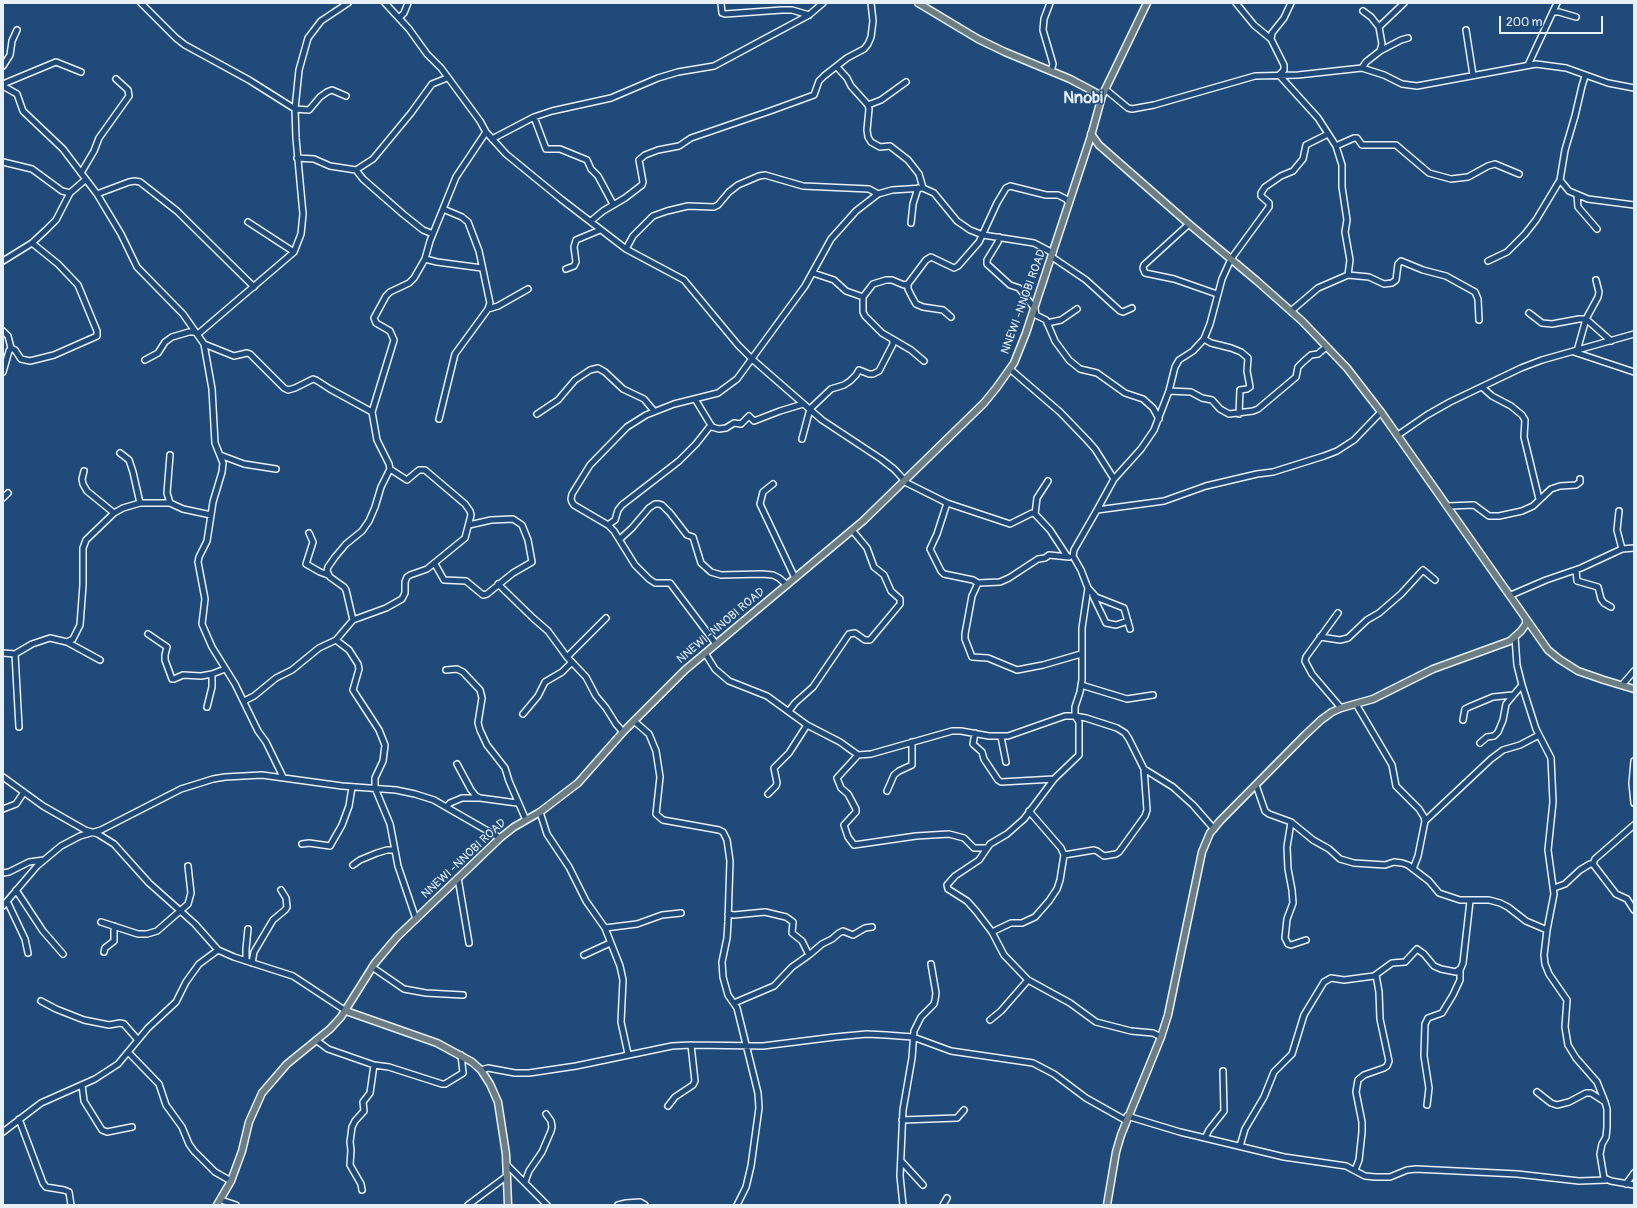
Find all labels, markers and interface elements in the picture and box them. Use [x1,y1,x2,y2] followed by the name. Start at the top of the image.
[1501,8,1605,34] scale bar
[1506,15,1542,30] text: 200 m
[1063,89,1103,109] district label: Nnobi
[998,248,1050,356] street label: NNEWI -NNOBI ROAD
[674,585,768,667] street label: NNEWI -NNOBI ROAD
[419,816,509,902] street label: NNEWI -NNOBI ROAD

